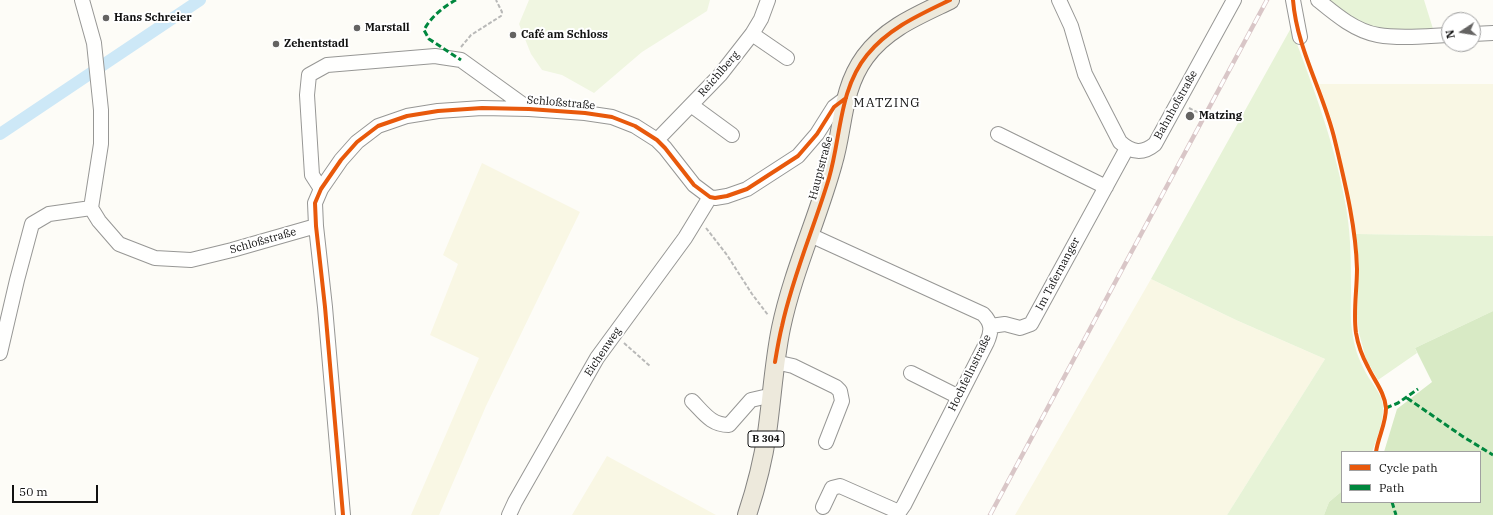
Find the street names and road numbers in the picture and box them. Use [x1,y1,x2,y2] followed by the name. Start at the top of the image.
[696,49,742,99] street label: Reichlberg
[1152,68,1200,142] street label: Bahnhofstraße
[526,93,596,113] street label: Schloßstraße
[806,135,836,201] street label: Hauptstraße
[228,225,298,257] street label: Schloßstraße
[1033,235,1083,313] street label: Im Tafernanger
[582,325,624,379] street label: Eichenweg
[946,332,994,414] street label: Hochfellnstraße
[748,431,784,447] road number: B 304

